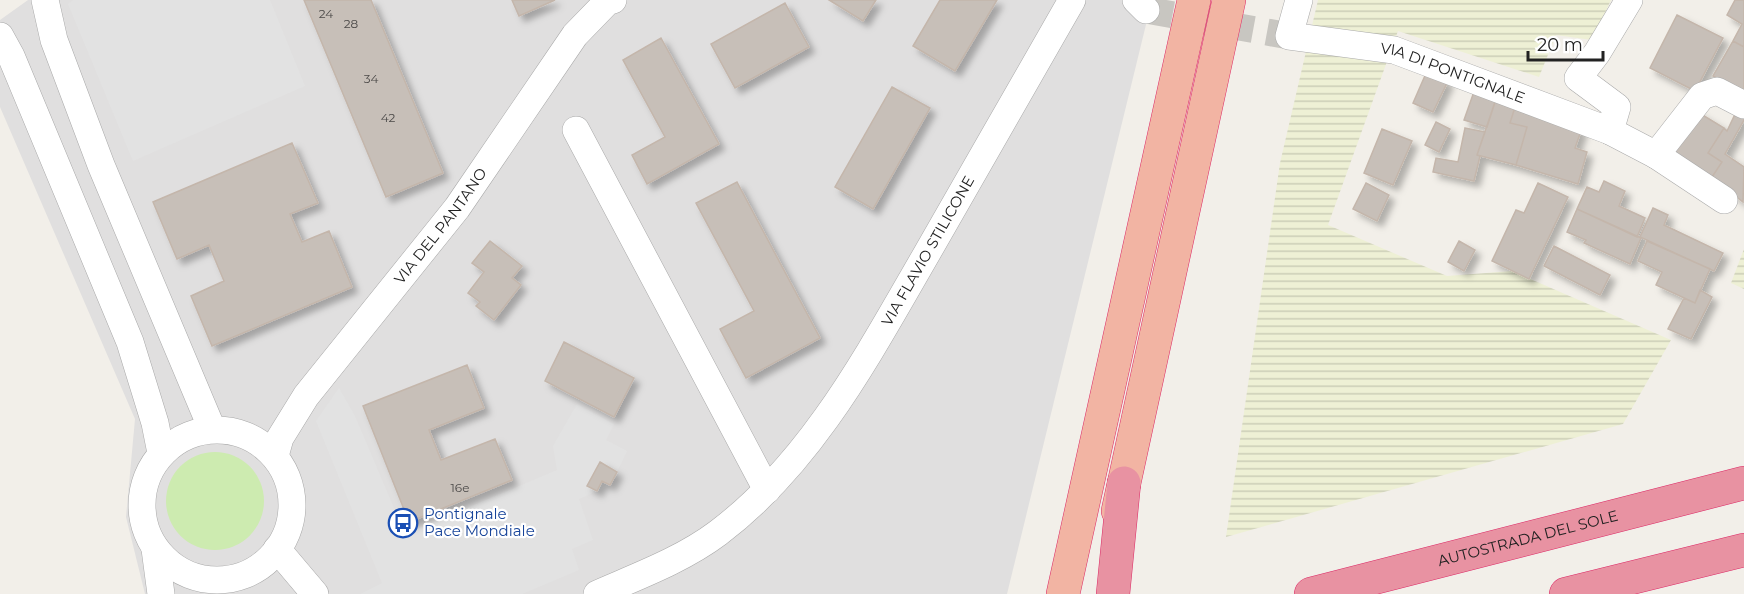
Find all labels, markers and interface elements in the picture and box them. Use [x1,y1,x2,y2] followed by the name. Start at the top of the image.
[319,6,333,21] house number: 24
[344,16,359,31] house number: 28
[1528,24,1603,62] scale bar
[1537,34,1583,56] text: 20 m
[1379,38,1528,107] street label: VIA DI PONTIGNALE
[364,71,378,86] house number: 34
[381,110,396,125] house number: 42
[390,164,491,288] street label: VIA DEL PANTANO
[877,172,978,329] street label: VIA FLAVIO STILICONE
[451,480,470,495] house number: 16e
[424,504,535,540] place label: Pontignale Pace Mondiale
[1436,506,1620,570] street label: AUTOSTRADA DEL SOLE
[387,507,419,539] bus stop icon: Pontignale Pace Mondiale

